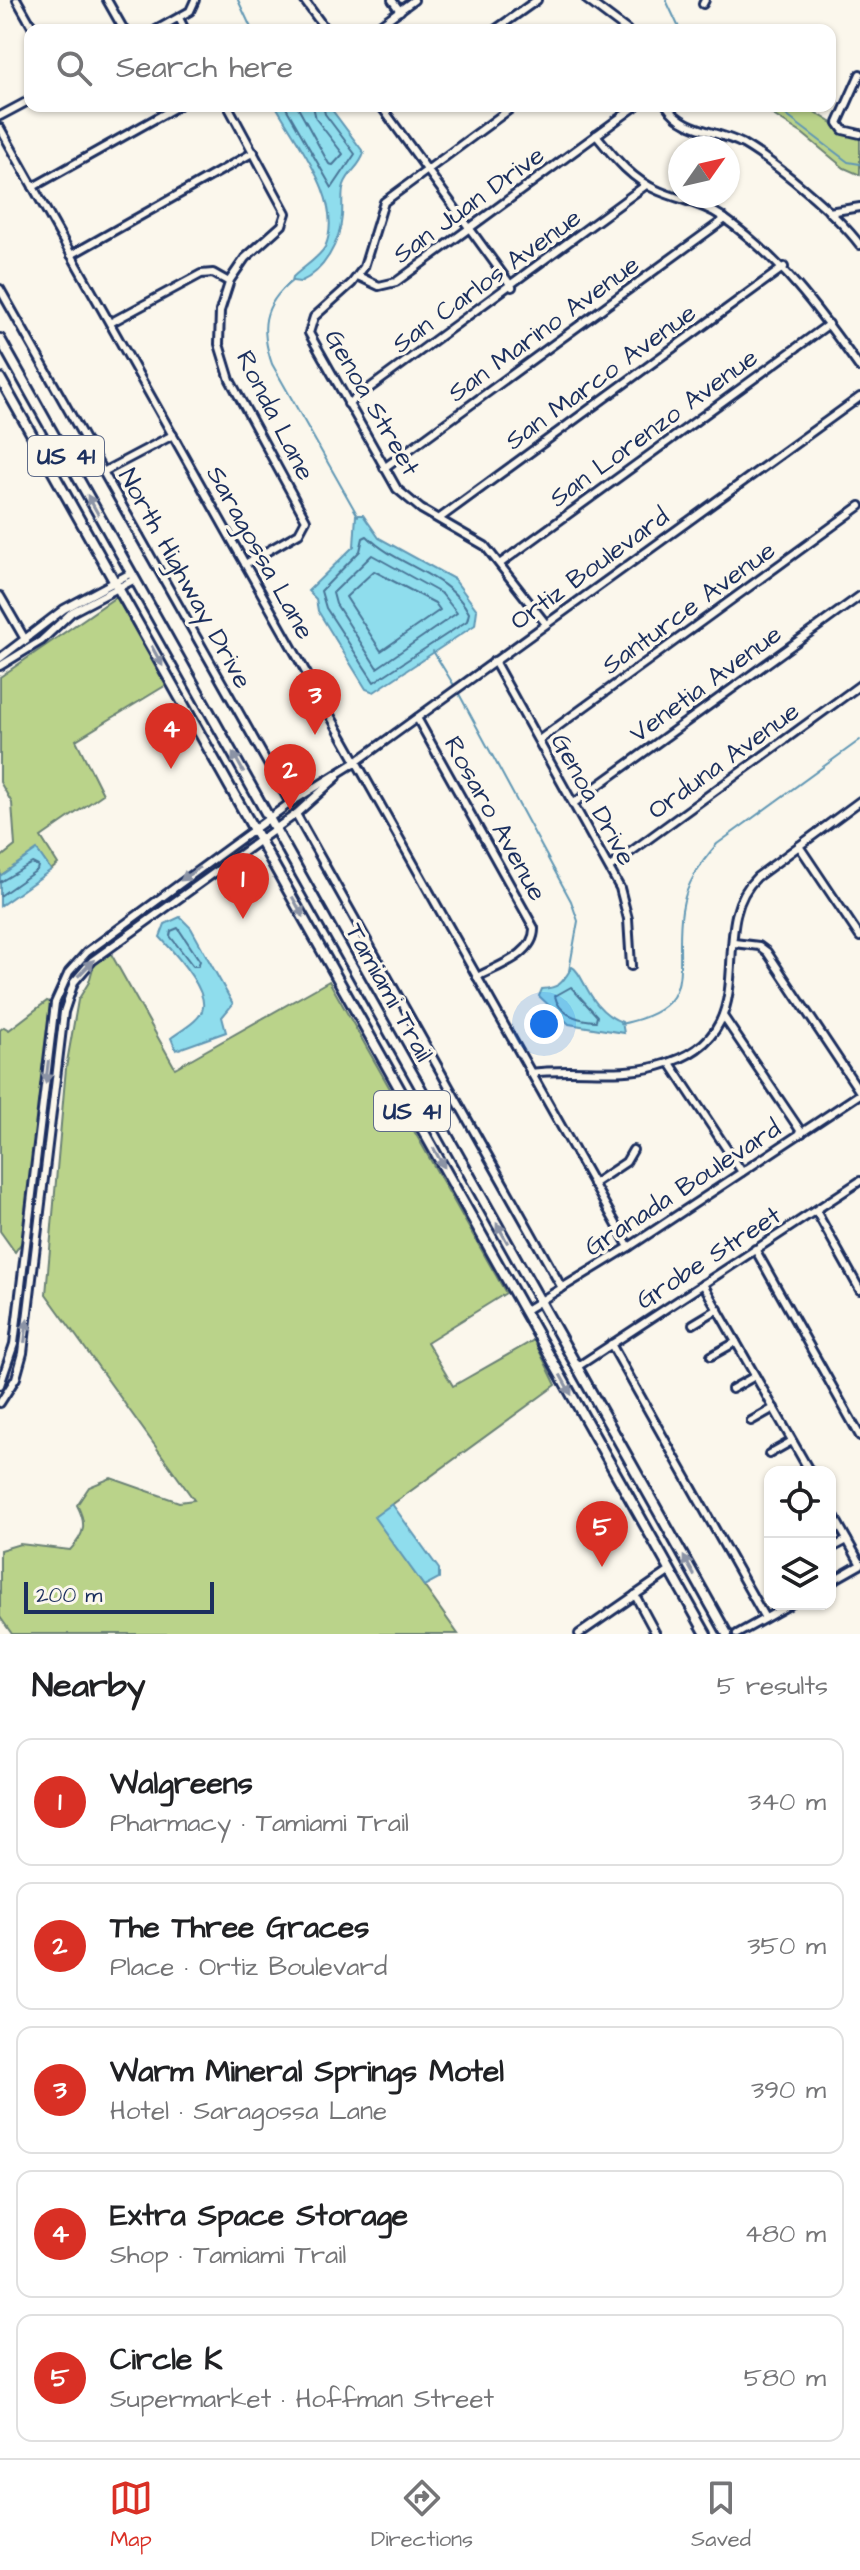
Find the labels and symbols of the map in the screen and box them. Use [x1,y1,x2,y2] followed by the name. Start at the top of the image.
[668,136,740,208] north arrow
[385,137,552,272] street label: San Juan Drive
[385,200,589,362] street label: San Carlos Avenue
[440,247,647,411] street label: San Marino Avenue
[498,295,704,458] street label: San Marco Avenue
[316,323,429,483] street label: Genoa Street
[542,340,765,516] street label: San Lorenzo Avenue
[227,344,323,487] street label: Ronda Lane
[28,436,104,476] road number: US 41
[196,459,323,647] street label: Saragossa Lane
[108,462,261,696] street label: North Highway Drive
[86,494,100,516] one-way arrow
[503,499,676,639] street label: Ortiz Boulevard
[595,533,783,683] street label: Santurce Avenue
[622,616,789,751] street label: Venetia Avenue
[150,645,163,668] one-way arrow
[289,669,341,735] pin: 3
[640,694,807,828] street label: Orduna Avenue
[145,703,197,769] pin: 4
[542,727,644,872] street label: Genoa Drive
[435,730,555,907] street label: Rosaro Avenue
[264,744,316,810] pin: 2
[231,751,245,773] one-way arrow
[217,853,269,919] pin: 1
[180,866,201,881] one-way arrow
[291,896,305,918] one-way arrow
[336,917,442,1068] street label: Tamiami Trail
[77,959,95,978] one-way arrow
[524,1004,564,1044] your location
[40,1060,53,1085] one-way arrow
[374,1091,450,1131] road number: US 41
[577,1111,788,1265] street label: Granada Boulevard
[432,1147,446,1170] one-way arrow
[629,1197,788,1318] street label: Grobe Street
[495,1222,509,1244] one-way arrow
[20,1318,33,1343] one-way arrow
[559,1374,573,1396] one-way arrow
[576,1501,628,1567] pin: 5
[682,1555,696,1577] one-way arrow
[24,1578,214,1614] scale bar

